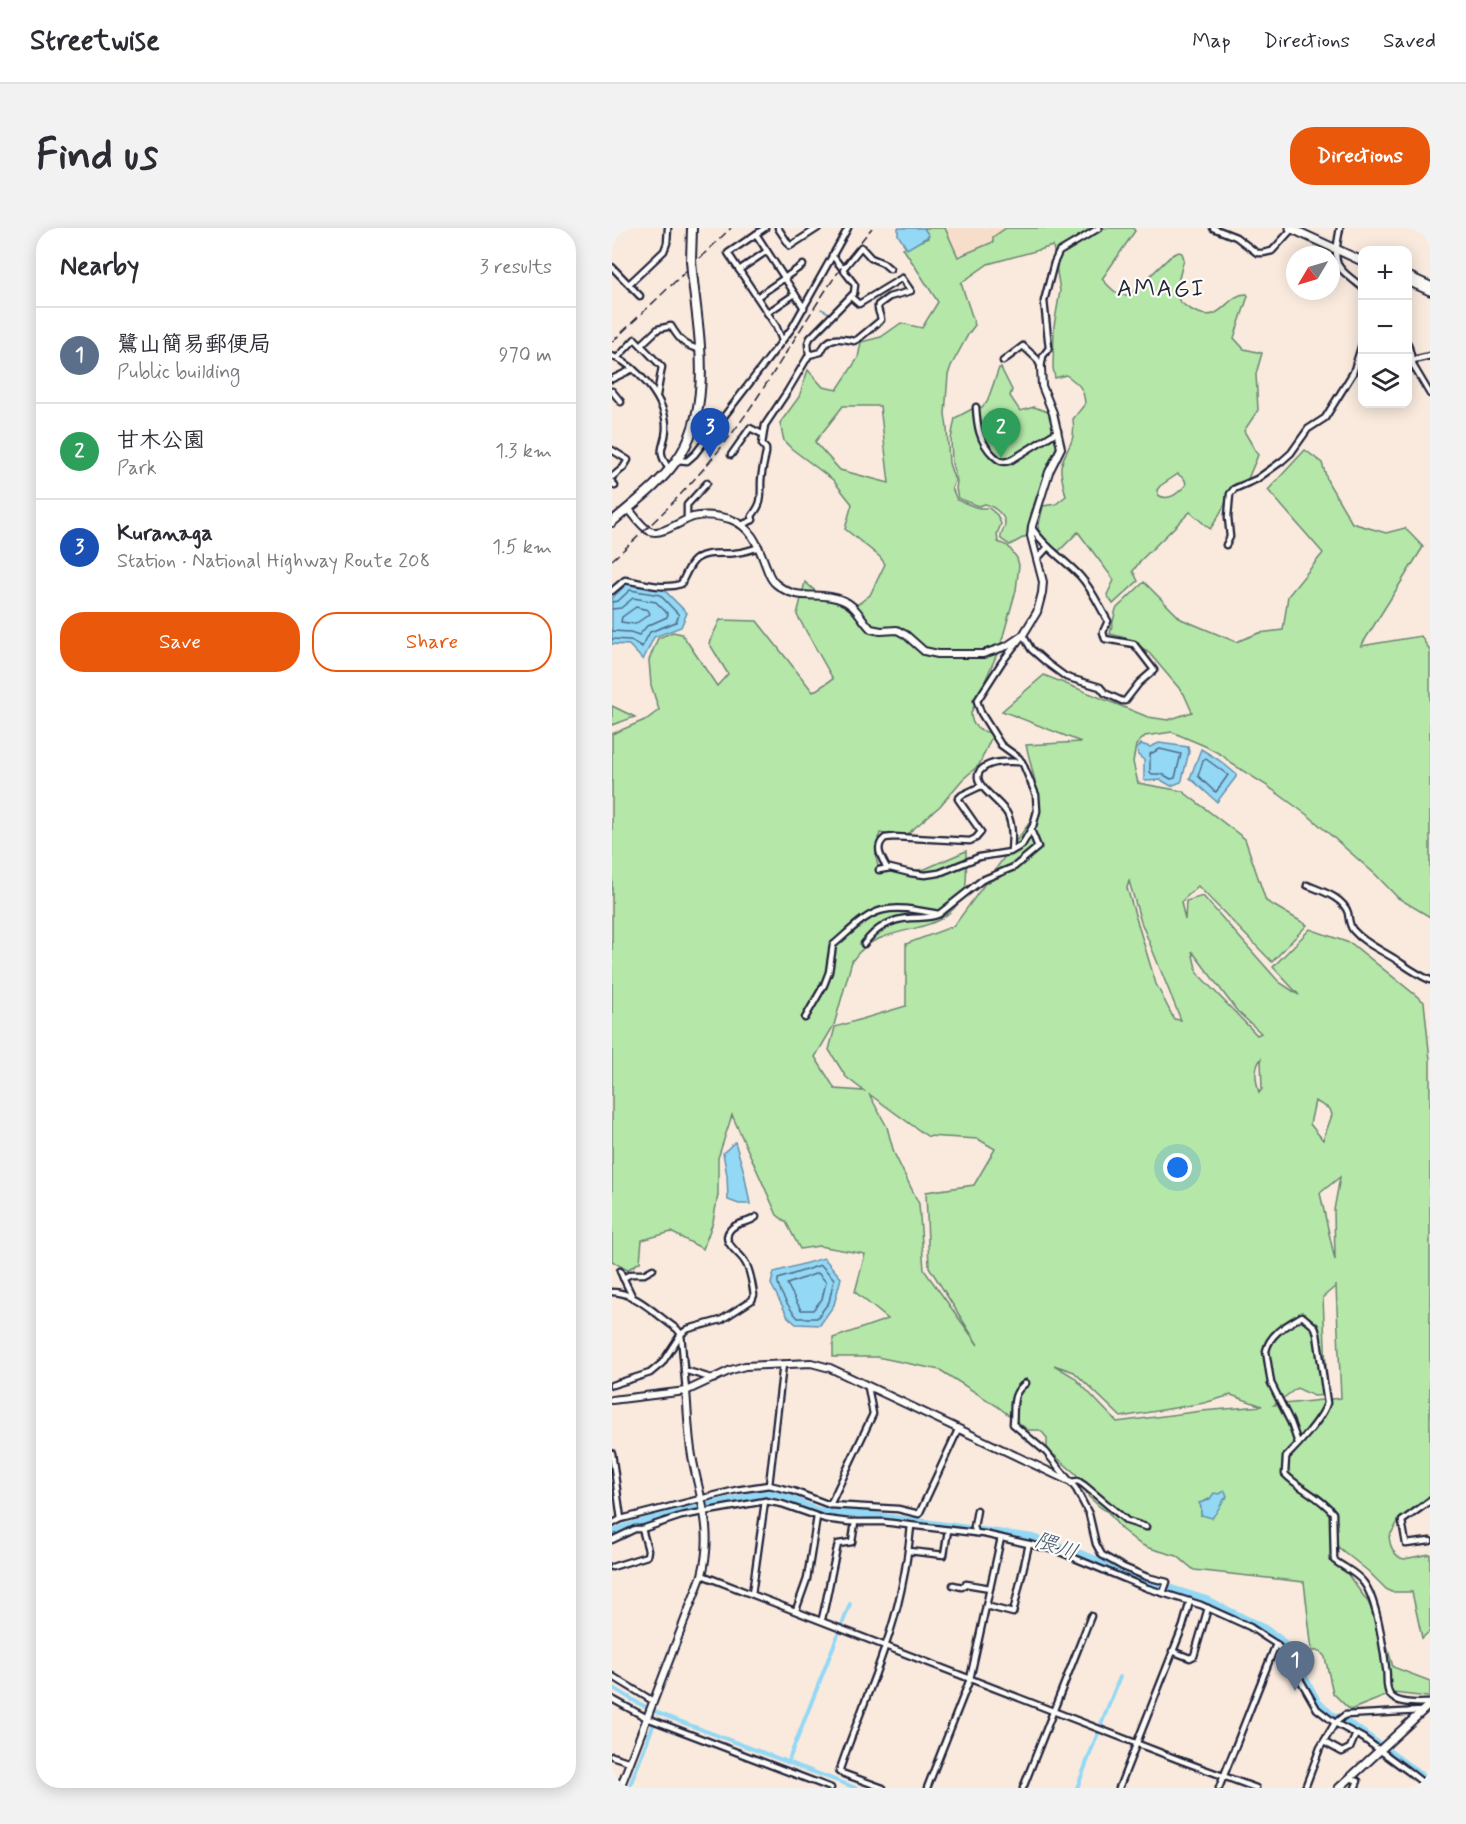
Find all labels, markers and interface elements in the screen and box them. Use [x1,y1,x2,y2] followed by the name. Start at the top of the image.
[30,23,160,60] text: Streetwise
[1192,27,1231,55] text: Map
[1264,27,1350,55] text: Directions
[1383,27,1436,55] text: Saved
[1290,127,1430,185] button: Directions
[36,129,158,184] text: Find us
[1286,246,1340,300] north arrow
[1358,246,1412,408] map controls
[1358,246,1412,300] button: +
[60,250,139,284] text: Nearby
[480,254,552,281] text: 3 results
[1117,274,1205,305] district label: AMAGI
[1358,300,1412,354] button: −
[117,331,271,359] text: 鷺山簡易郵便局
[75,342,84,369] text: 1
[499,342,552,369] text: 970 m
[1358,354,1412,408] button: layers
[117,359,240,386] text: Public building
[690,408,730,458] pin: 3
[982,408,1020,458] pin: 2
[117,427,205,455] text: 甘木公園
[75,438,84,465] text: 2
[495,438,552,465] text: 1.3 km
[117,455,157,482] text: Park
[117,520,213,548] text: Kuranaga
[75,534,84,561] text: 3
[492,534,552,561] text: 1.5 km
[117,548,430,575] text: Station · National Highway Route 208
[60,612,300,672] button: Save
[312,612,552,672] button: Share
[1163,1153,1192,1182] your location
[1031,1526,1081,1568] water label: 隈川
[1276,1642,1314,1691] pin: 1

